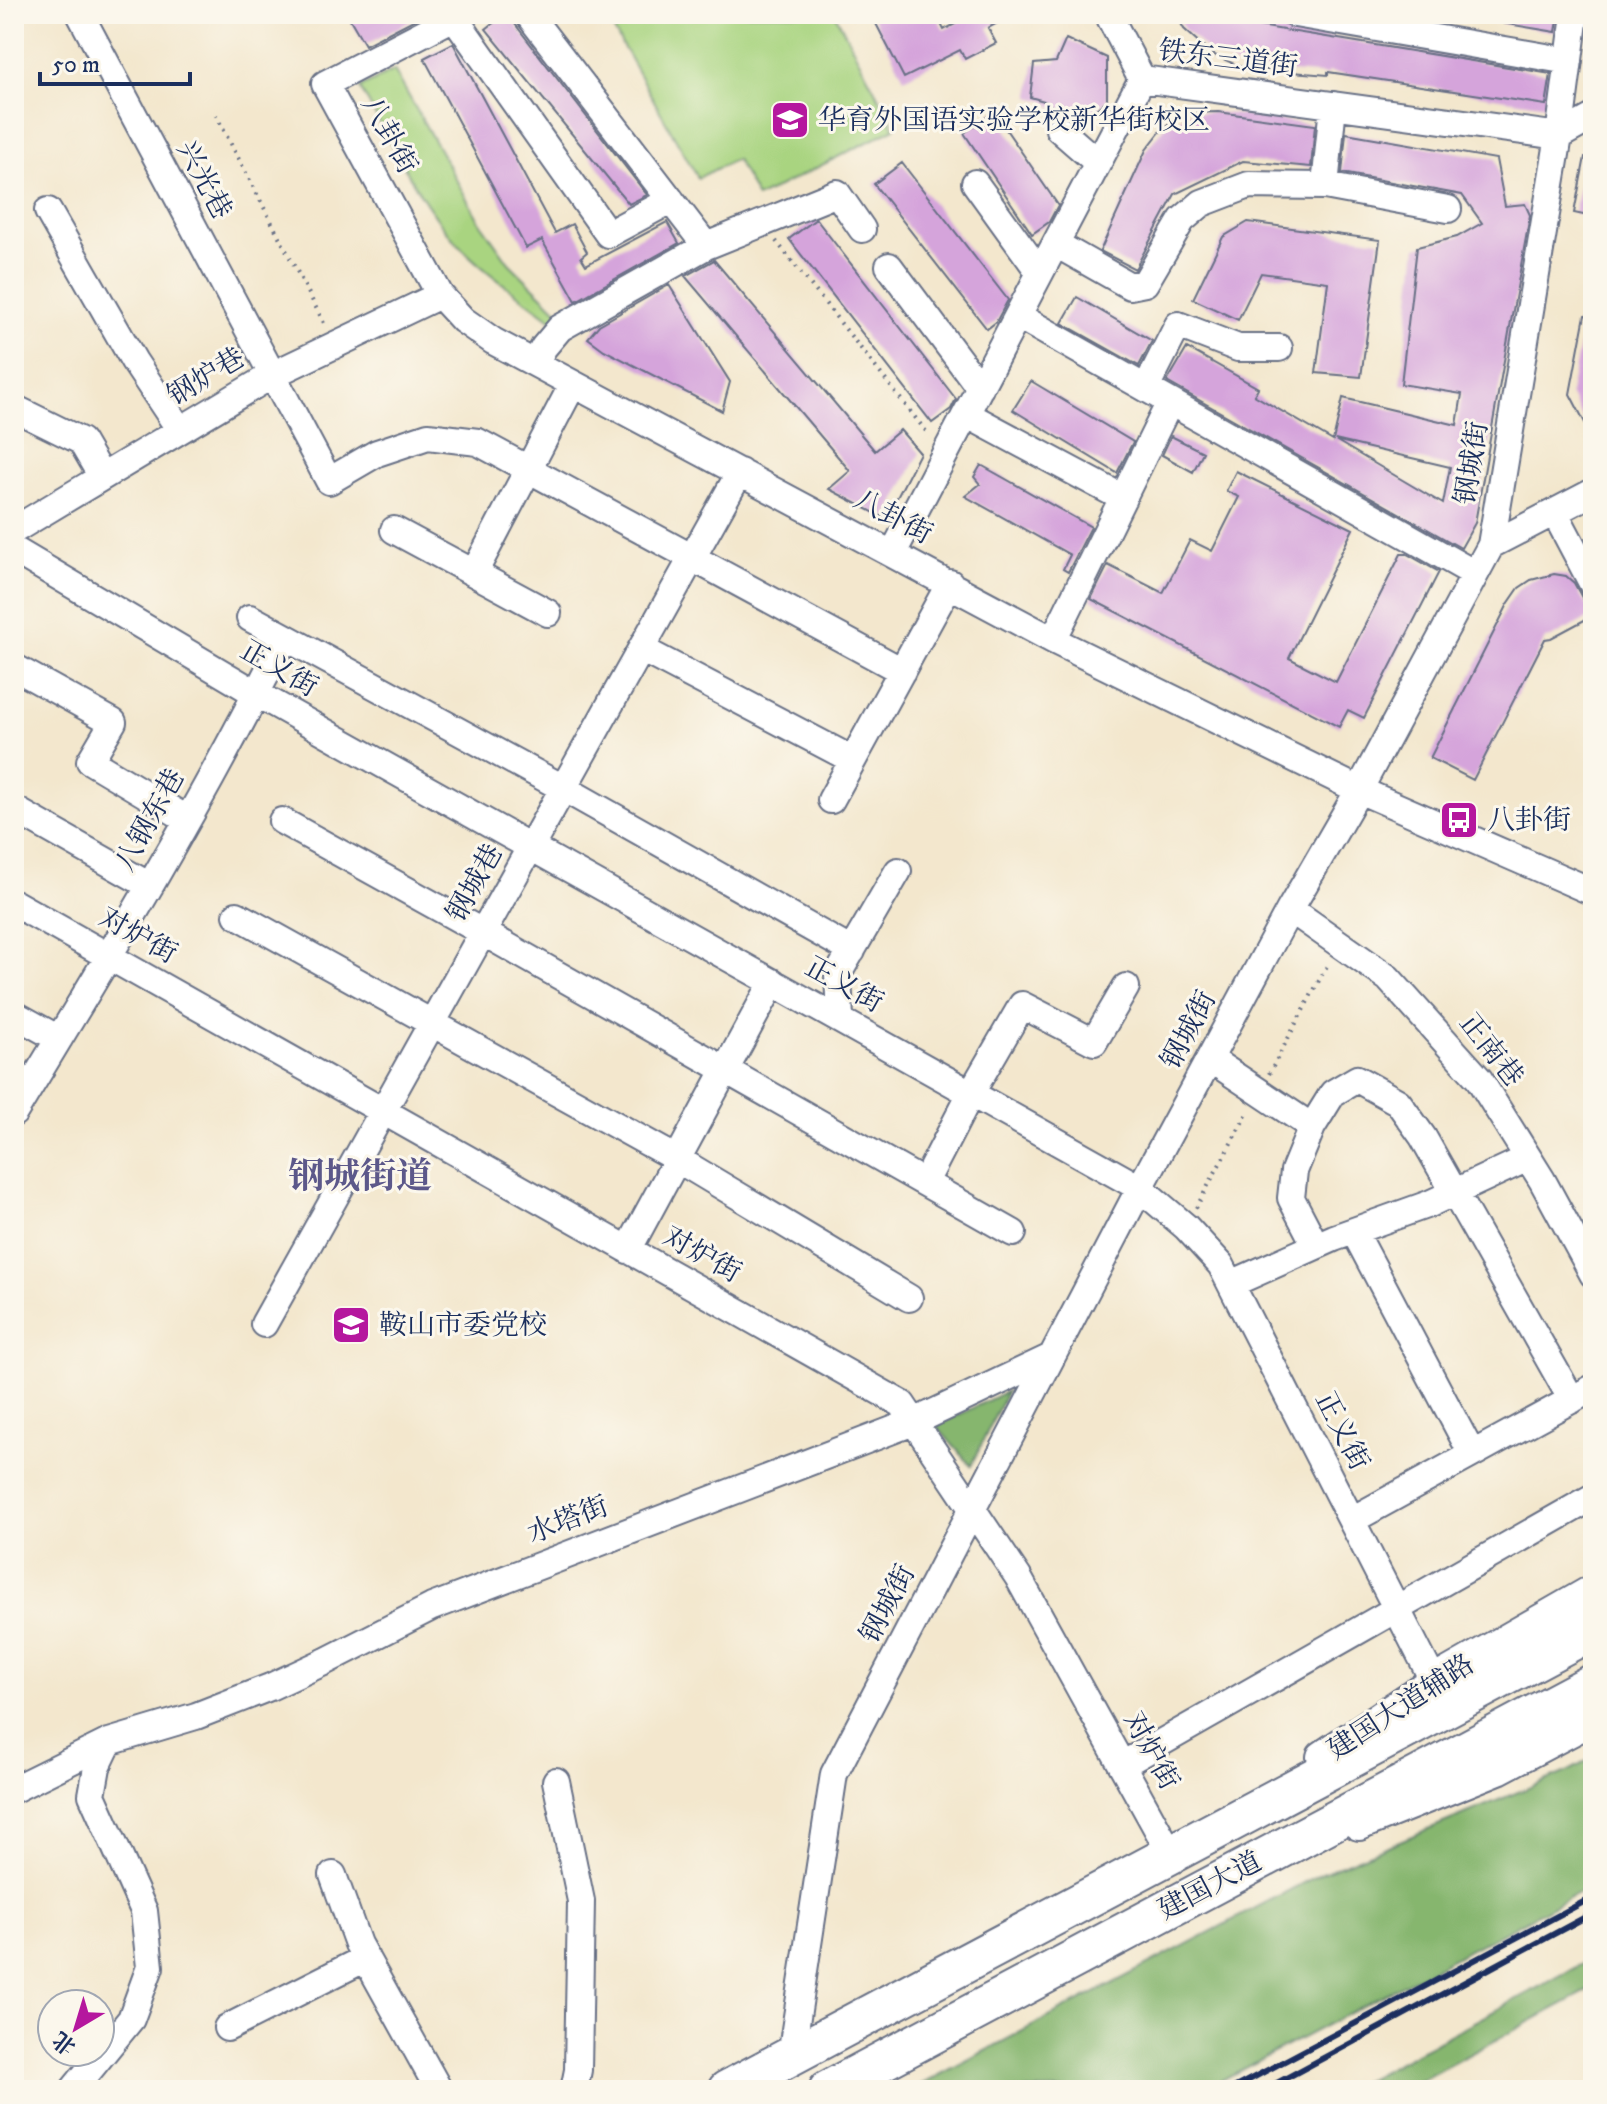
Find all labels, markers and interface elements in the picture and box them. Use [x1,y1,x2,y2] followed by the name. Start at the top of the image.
[1156,33,1300,85] street label: 铁东三道街
[40,36,190,86] scale bar
[52,50,100,80] text: 50 m
[353,90,425,180] street label: 八卦街
[769,99,811,141] school or university icon: 华育外国语实验学校新华街校区
[818,103,1210,138] place label: 华育外国语实验学校新华街校区
[169,135,239,225] street label: 兴光巷
[161,340,251,414] street label: 钢炉巷
[1448,419,1496,507] street label: 钢城街
[848,482,938,552] street label: 八卦街
[234,633,324,705] street label: 正义街
[108,763,192,877] street label: 八钢东巷
[1438,799,1480,841] bus stop icon: 八卦街
[1487,803,1571,838] place label: 八卦街
[439,838,511,928] street label: 钢城巷
[93,900,183,972] street label: 对炉街
[799,949,889,1021] street label: 正义街
[1154,985,1224,1075] street label: 钢城街
[1451,1006,1531,1094] street label: 正南巷
[288,1155,432,1200] district label: 钢城街道
[657,1219,747,1291] street label: 对炉街
[330,1304,372,1346] school or university icon: 鞍山市委党校
[379,1308,547,1343] place label: 鞍山市委党校
[1307,1386,1377,1476] street label: 正义街
[523,1489,613,1551] street label: 水塔街
[853,1559,923,1649] street label: 钢城街
[1321,1647,1481,1767] street label: 建国大道辅路
[1115,1706,1187,1796] street label: 对炉街
[1152,1844,1268,1928] street label: 建国大道
[36,1988,116,2068] north arrow
[48,2025,82,2060] text: 北

